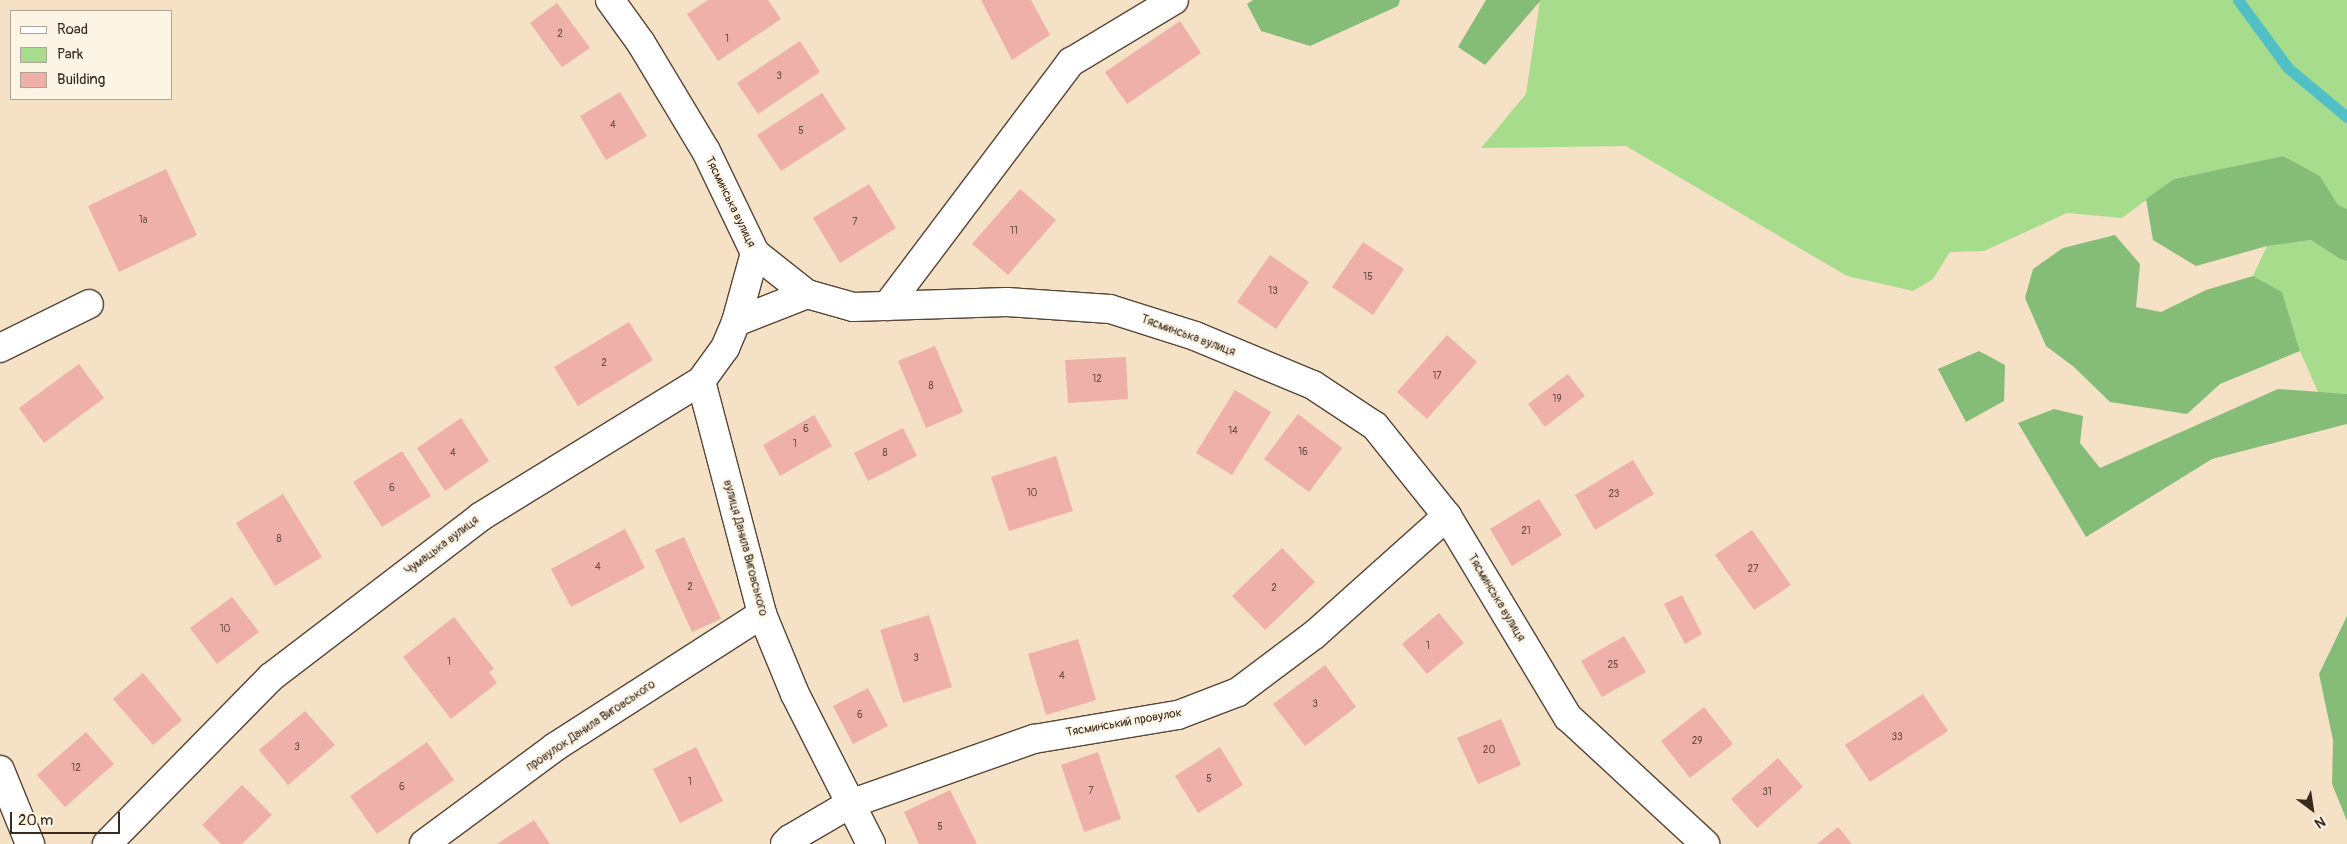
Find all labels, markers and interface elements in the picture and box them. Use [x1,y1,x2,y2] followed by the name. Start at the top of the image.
[10,10,172,100] legend
[57,20,88,39] text: Road
[557,29,563,41] house number: 2
[725,34,729,46] house number: 1
[57,45,83,64] text: Park
[57,70,105,89] text: Building
[776,71,782,83] house number: 3
[610,120,616,132] house number: 4
[798,126,804,138] house number: 5
[702,154,758,250] street label: Тясминська вулиця
[139,215,147,227] house number: 1а
[852,217,858,229] house number: 7
[1010,226,1018,238] house number: 11
[1363,272,1373,284] house number: 15
[1268,286,1278,298] house number: 13
[1139,312,1237,360] street label: Тясминська вулиця
[601,358,607,370] house number: 2
[1432,371,1442,383] house number: 17
[1092,374,1102,386] house number: 12
[928,381,934,393] house number: 8
[1552,394,1562,406] house number: 19
[803,424,809,436] house number: 6
[1228,426,1238,438] house number: 14
[793,439,797,451] house number: 1
[1298,447,1308,459] house number: 16
[450,448,456,460] house number: 4
[882,448,888,460] house number: 8
[720,478,770,618] street label: вулиця Данила Виговського
[389,483,395,495] house number: 6
[1027,488,1037,500] house number: 10
[1609,489,1619,501] house number: 23
[402,513,482,579] street label: Чумацька вулиця
[1521,526,1531,538] house number: 21
[276,534,282,546] house number: 8
[1464,552,1528,644] street label: Тясминська вулиця
[595,562,601,574] house number: 4
[1748,564,1758,576] house number: 27
[687,582,693,594] house number: 2
[1271,583,1277,595] house number: 2
[220,624,230,636] house number: 10
[1426,641,1430,653] house number: 1
[913,653,919,665] house number: 3
[447,657,451,669] house number: 1
[1607,660,1619,672] house number: 25
[1059,671,1065,683] house number: 4
[524,677,658,775] street label: провулок Данила Виговського
[1312,699,1318,711] house number: 3
[1065,706,1183,740] street label: Тясминський провулок
[857,710,863,722] house number: 6
[1891,732,1903,744] house number: 33
[1692,736,1702,748] house number: 29
[294,742,300,754] house number: 3
[1483,745,1495,757] house number: 20
[71,763,81,775] house number: 12
[1206,774,1212,786] house number: 5
[688,777,692,789] house number: 1
[399,782,405,794] house number: 6
[2287,784,2337,834] north arrow
[1088,786,1094,798] house number: 7
[1762,787,1772,799] house number: 31
[12,802,122,834] scale bar
[18,811,53,830] text: 20 m
[2312,813,2328,832] text: N
[937,822,943,834] house number: 5

